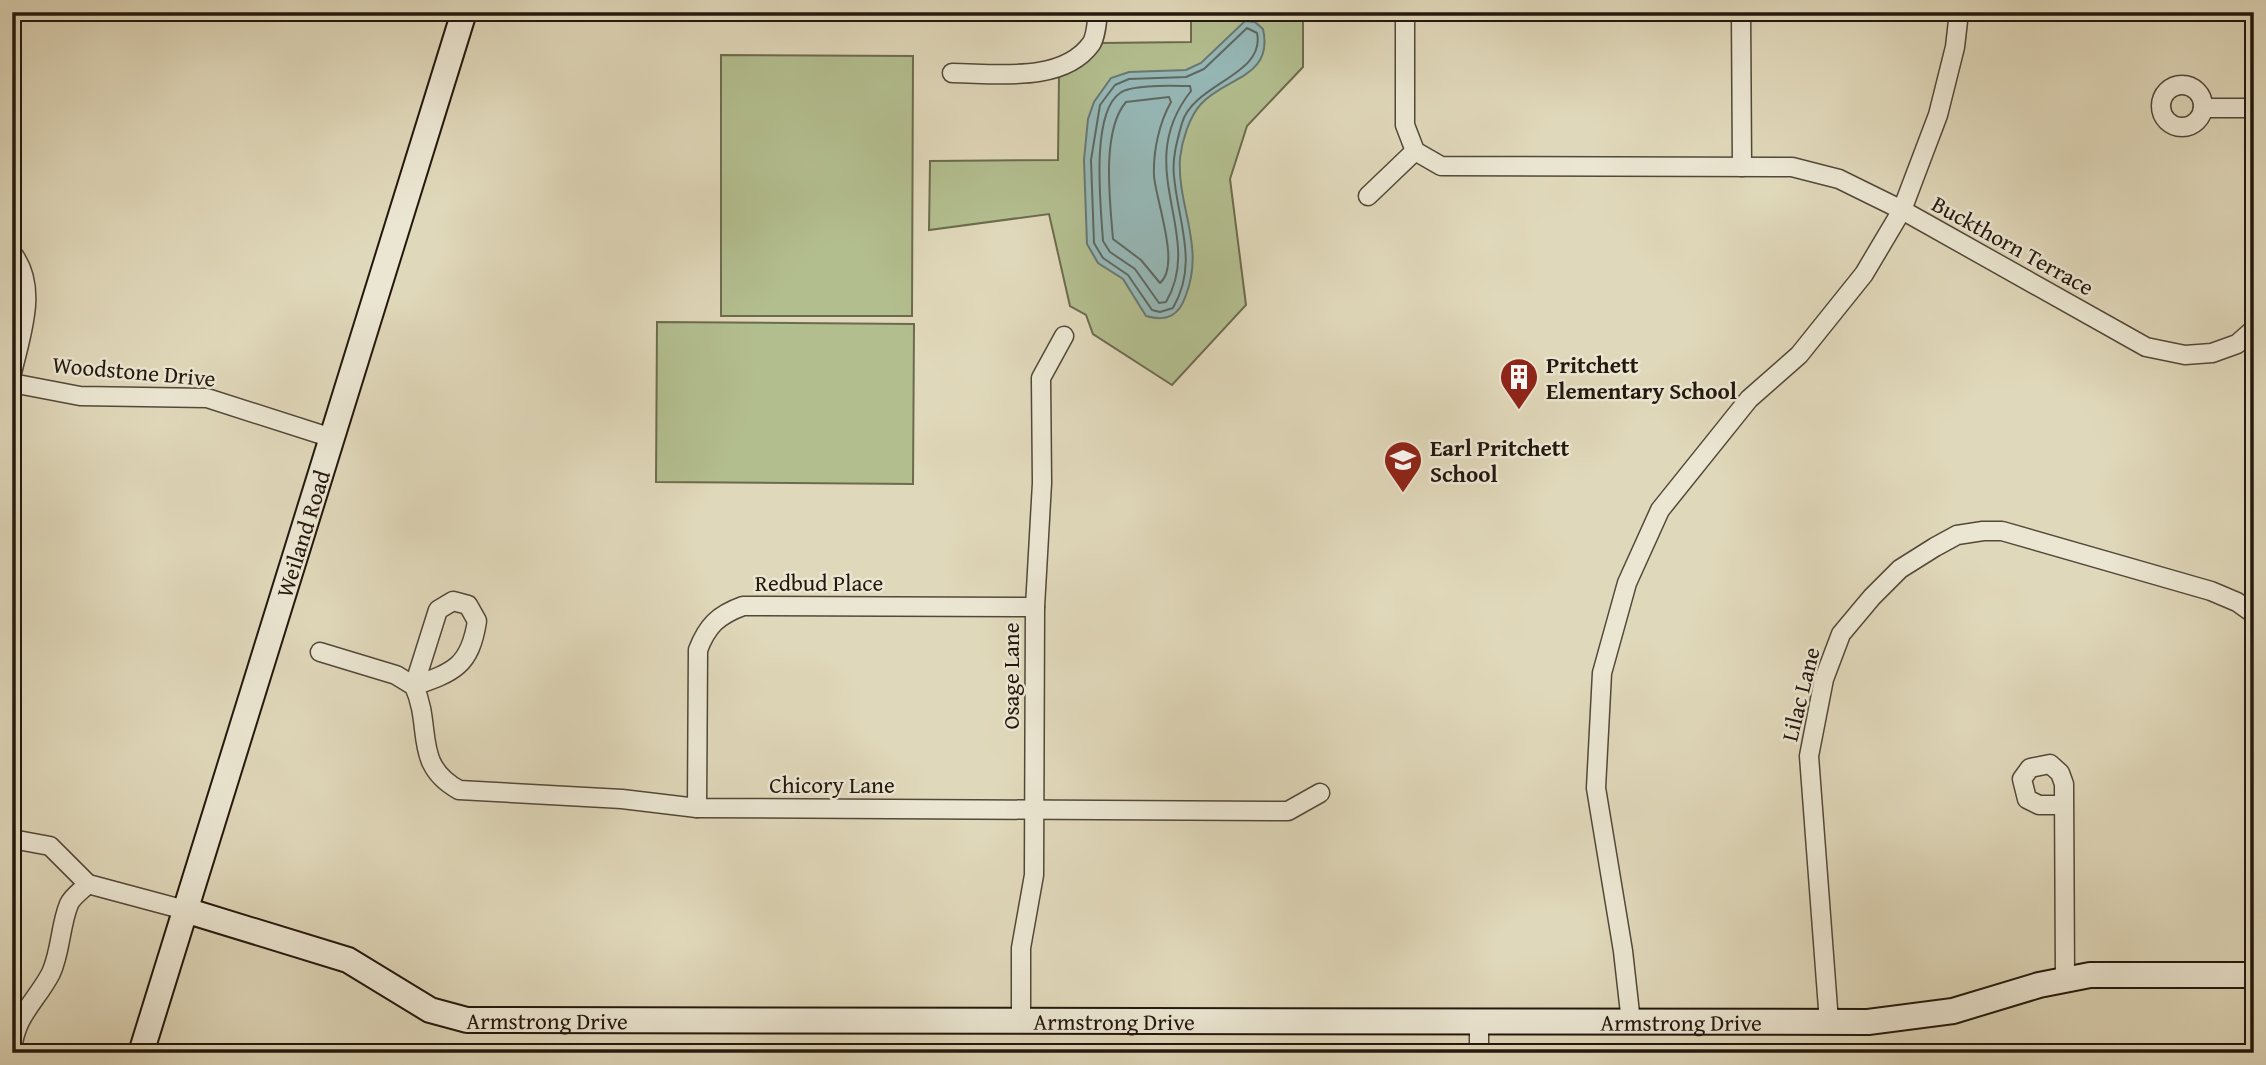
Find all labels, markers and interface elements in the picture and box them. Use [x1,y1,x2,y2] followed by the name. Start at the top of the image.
[1926,187,2100,303] street label: Buckthorn Terrace
[51,347,217,395] street label: Woodstone Drive
[1546,348,1737,407] place label: Pritchett Elementary School
[1498,356,1540,411] building icon: Pritchett Elementary School
[1430,431,1569,490] place label: Earl Pritchett School
[1382,439,1424,494] school or university icon: Earl Pritchett School
[267,465,338,601] street label: Weiland Road
[755,566,883,599] street label: Redbud Place
[994,622,1027,730] street label: Osage Lane
[1772,643,1828,745] street label: Lilac Lane
[769,768,895,801] street label: Chicory Lane
[466,1003,628,1037] street label: Armstrong Drive
[1033,1004,1195,1038] street label: Armstrong Drive
[1600,1005,1762,1038] street label: Armstrong Drive

